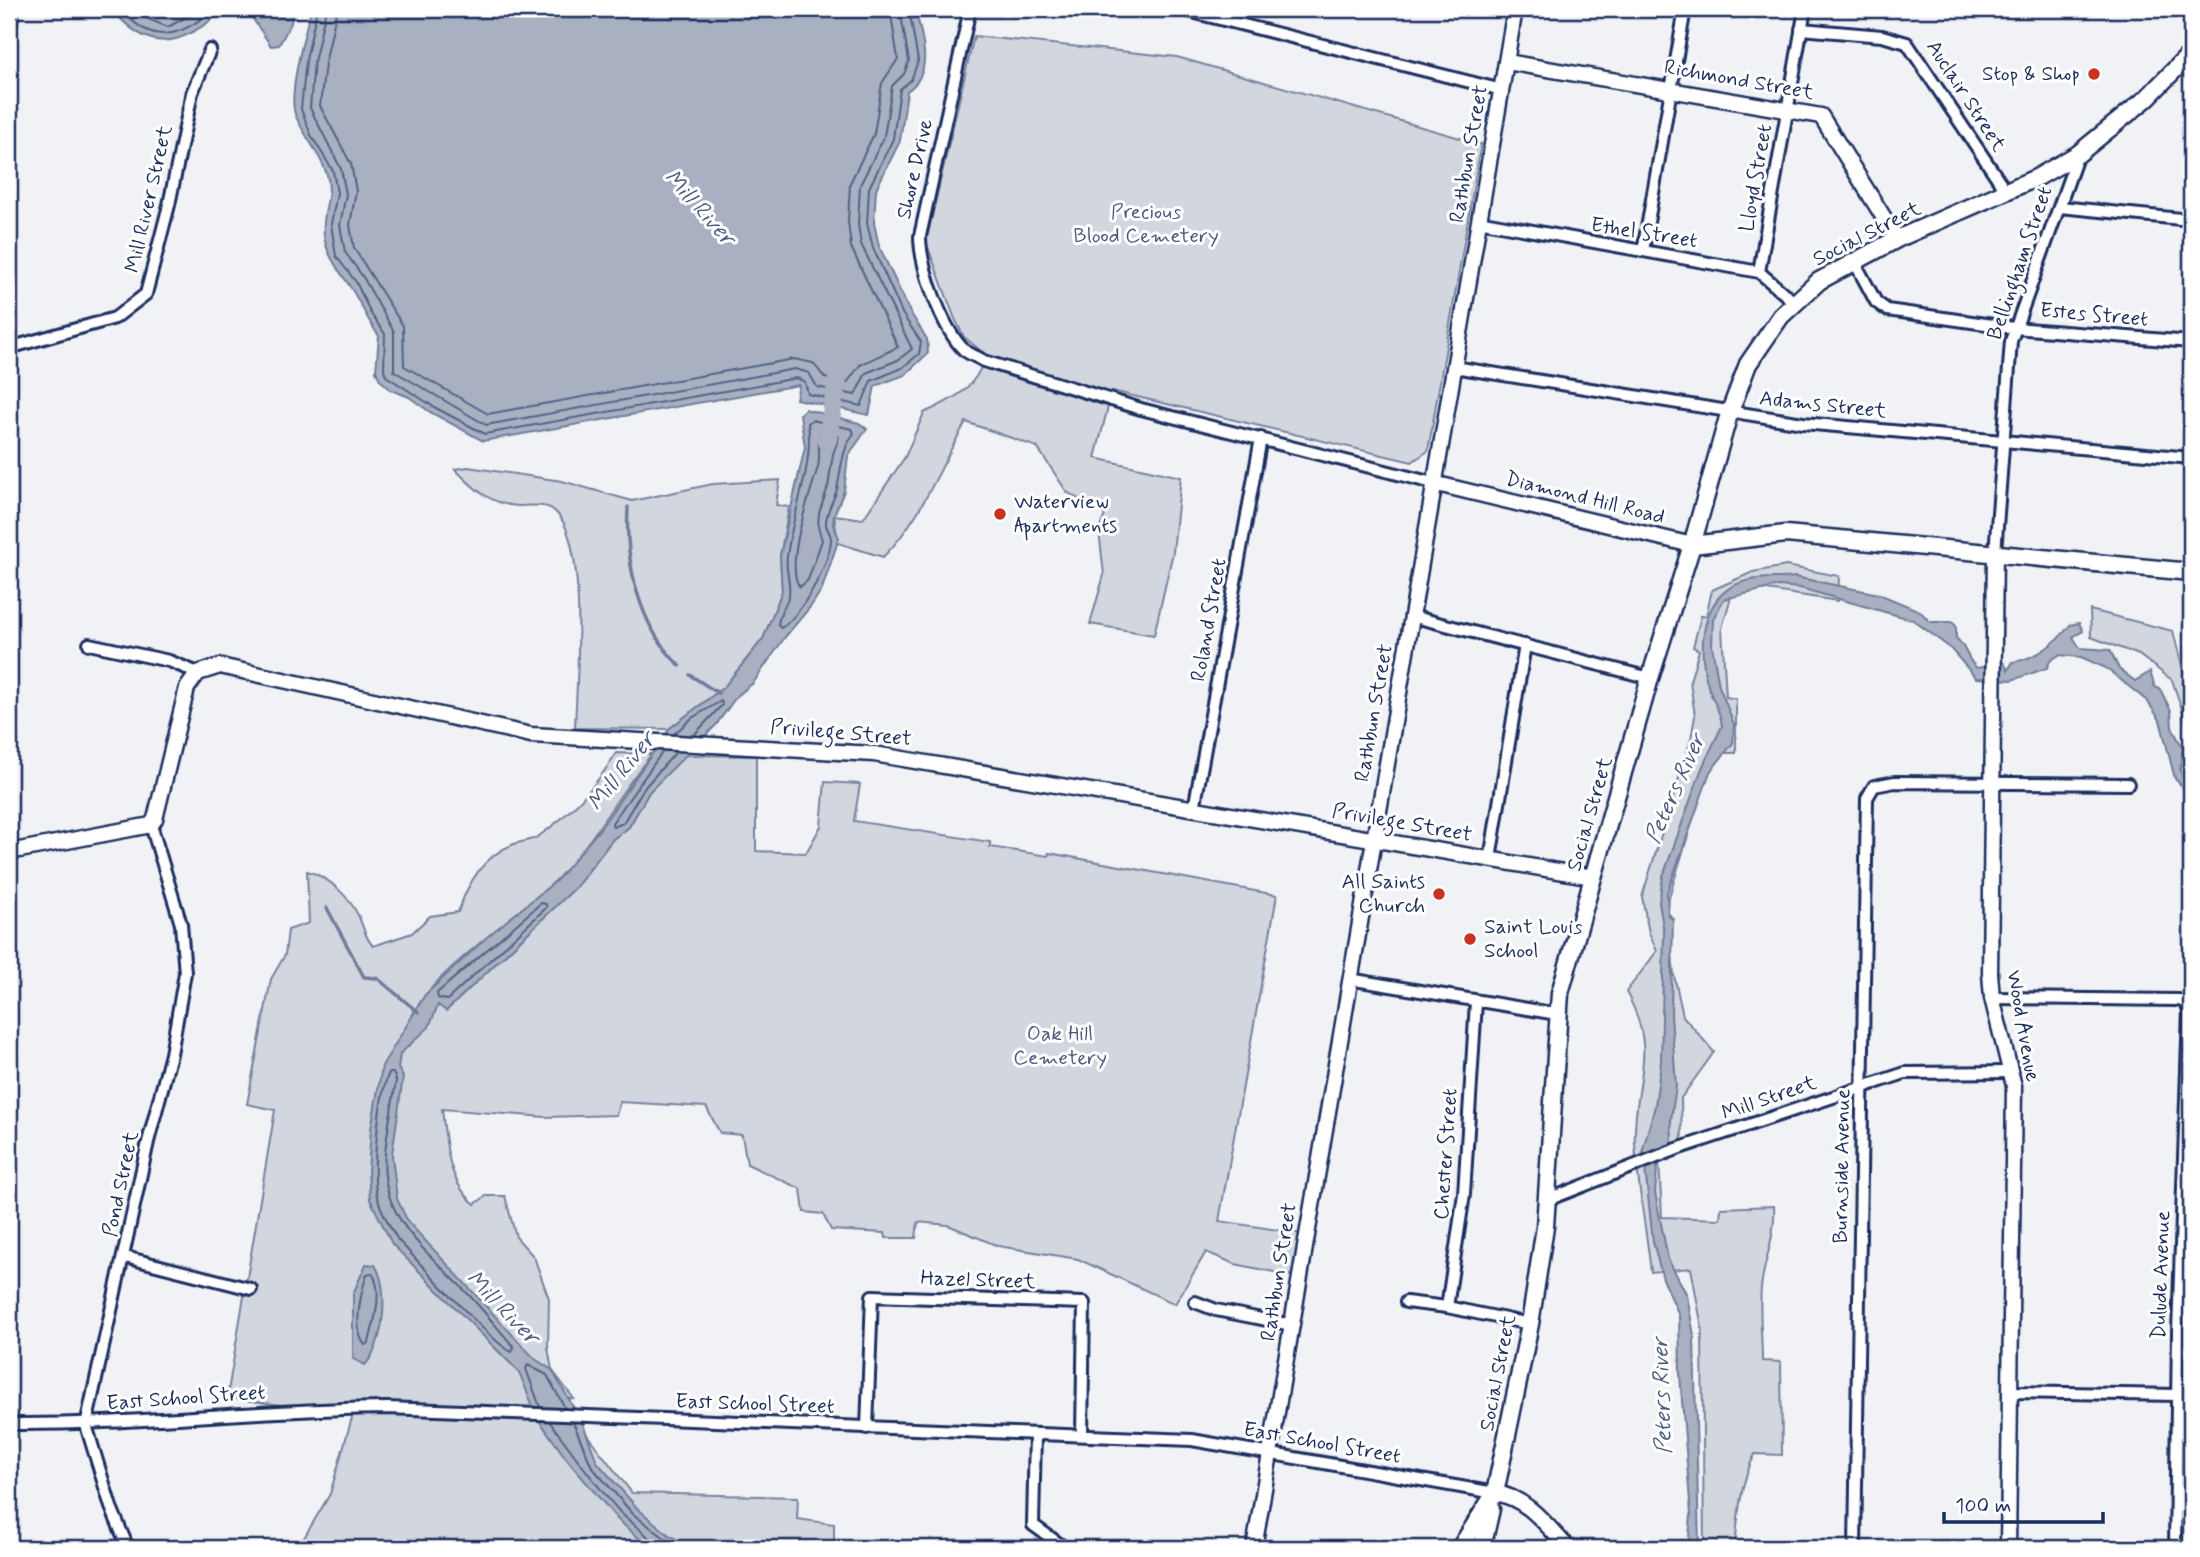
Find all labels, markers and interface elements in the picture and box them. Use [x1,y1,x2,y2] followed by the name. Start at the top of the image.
[1919,35,2013,158] street label: Auclair Street
[1662,53,1817,107] street label: Richmond Street
[1982,60,2080,88] place label: Stop & Shop
[2086,66,2102,82] marker: Stop & Shop
[1443,83,1495,225] street label: Rathbun Street
[890,116,940,222] street label: Shore Drive
[118,122,180,275] street label: Mill River Street
[1733,122,1779,234] street label: Lloyd Street
[657,164,743,255] water label: Mill River
[1981,182,2061,344] street label: Bellingham Street
[1808,195,1926,273] street label: Social Street
[1073,198,1219,250] park label: Precious Blood Cemetery
[1589,211,1700,255] street label: Ethel Street
[2039,296,2149,334] street label: Estes Street
[1758,384,1889,426] street label: Adams Street
[1503,465,1667,531] street label: Diamond Hill Road
[1014,488,1117,541] place label: Waterview Apartments
[992,506,1008,522] marker: Waterview Apartments
[1184,556,1234,684] street label: Roland Street
[1348,642,1400,784] street label: Rathbun Street
[769,713,913,755] street label: Privilege Street
[581,724,665,817] water label: Mill River
[1639,728,1714,848] water label: Peters River
[1560,753,1620,874] street label: Social Street
[1329,797,1474,851] street label: Privilege Street
[1342,868,1425,920] place label: All Saints Church
[1431,886,1447,902] marker: All Saints Church
[1484,913,1582,965] place label: Saint Louis School
[1462,931,1478,947] marker: Saint Louis School
[1999,968,2047,1084] street label: Wood Avenue
[1013,1020,1107,1072] park label: Oak Hill Cemetery
[1718,1069,1821,1127] street label: Mill Street
[1427,1087,1465,1221] street label: Chester Street
[1827,1088,1857,1244] street label: Burnside Avenue
[96,1128,146,1240] street label: Pond Street
[1254,1201,1304,1343] street label: Rathbun Street
[2145,1210,2177,1340] street label: Dulude Avenue
[459,1264,547,1354] water label: Mill River
[920,1264,1037,1296] street label: Hazel Street
[1473,1312,1523,1433] street label: Social Street
[1646,1335,1680,1455] water label: Peters River
[106,1378,267,1418] street label: East School Street
[675,1387,835,1421] street label: East School Street
[1241,1415,1403,1471] street label: East School Street
[1944,1480,2104,1524] scale bar
[1955,1492,2011,1520] text: 100 m

